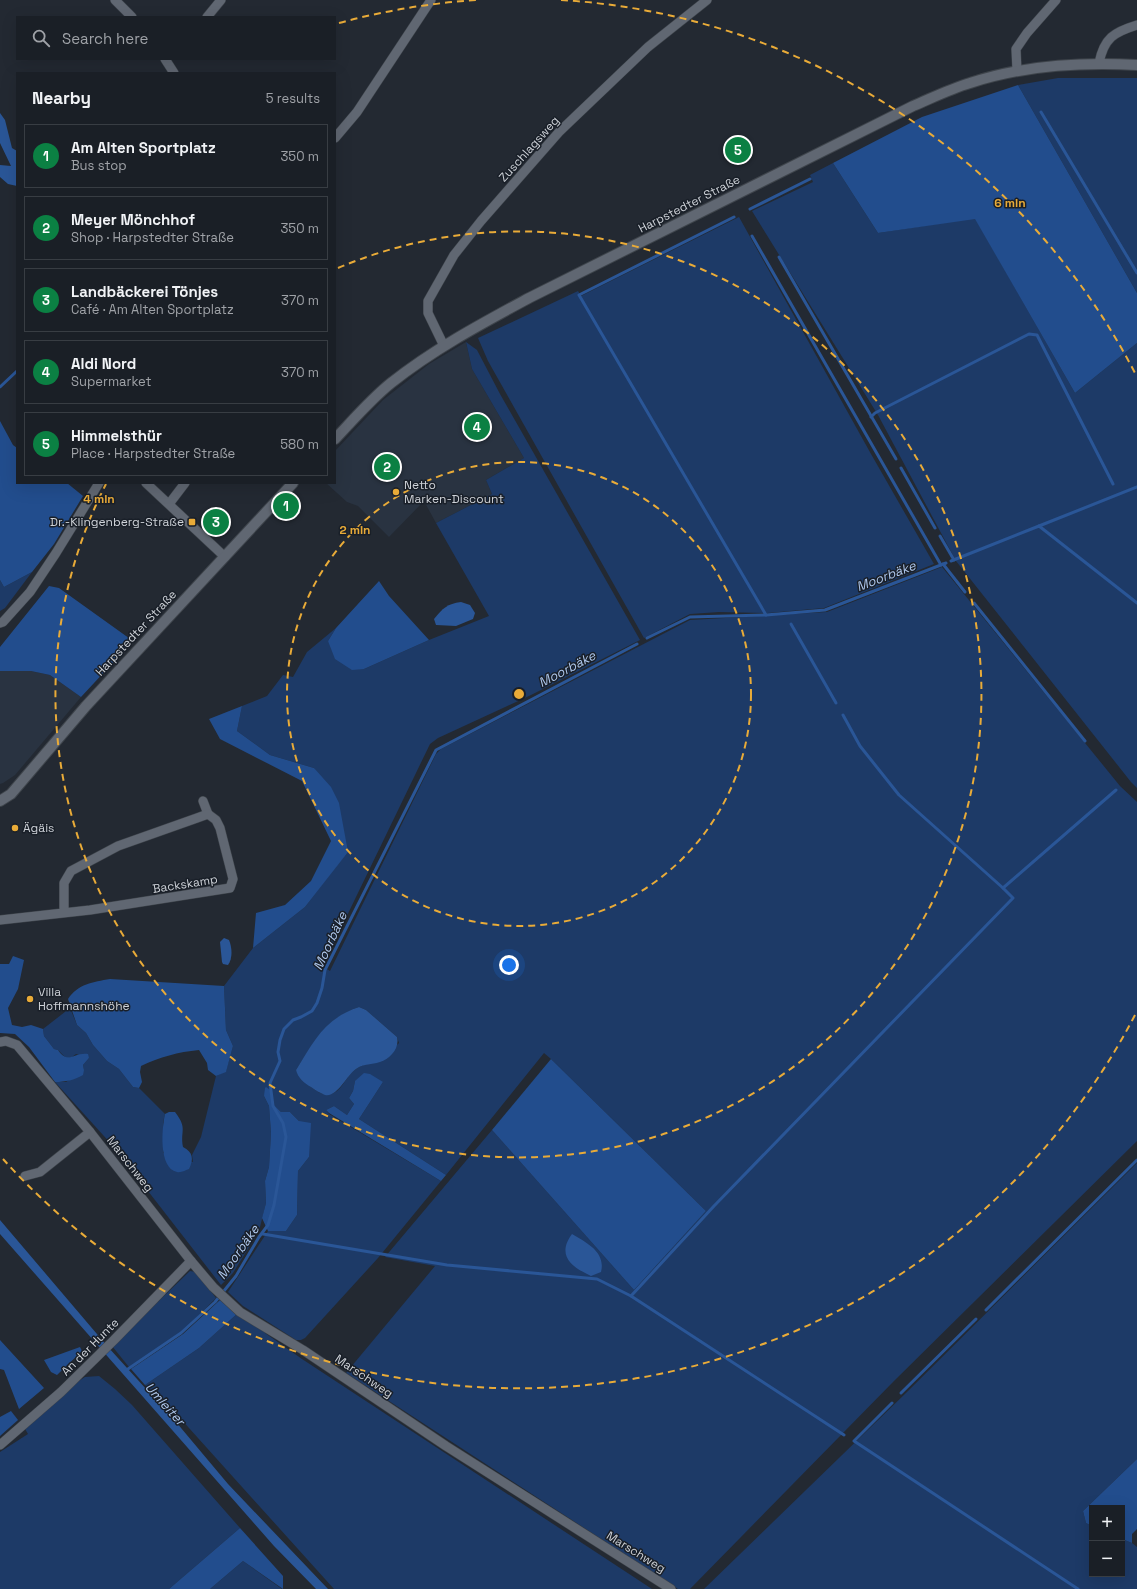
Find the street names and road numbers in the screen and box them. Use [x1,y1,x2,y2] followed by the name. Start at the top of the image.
[495,113,563,185] street label: Zuschlagsweg
[635,171,743,237] street label: Harpstedter Straße
[92,587,180,679] street label: Harpstedter Straße
[151,871,219,897] street label: Backskamp
[103,1133,157,1195] street label: Marschweg
[58,1315,122,1379] street label: An der Hunte
[332,1351,396,1401] street label: Marschweg
[603,1528,669,1576] street label: Marschweg

